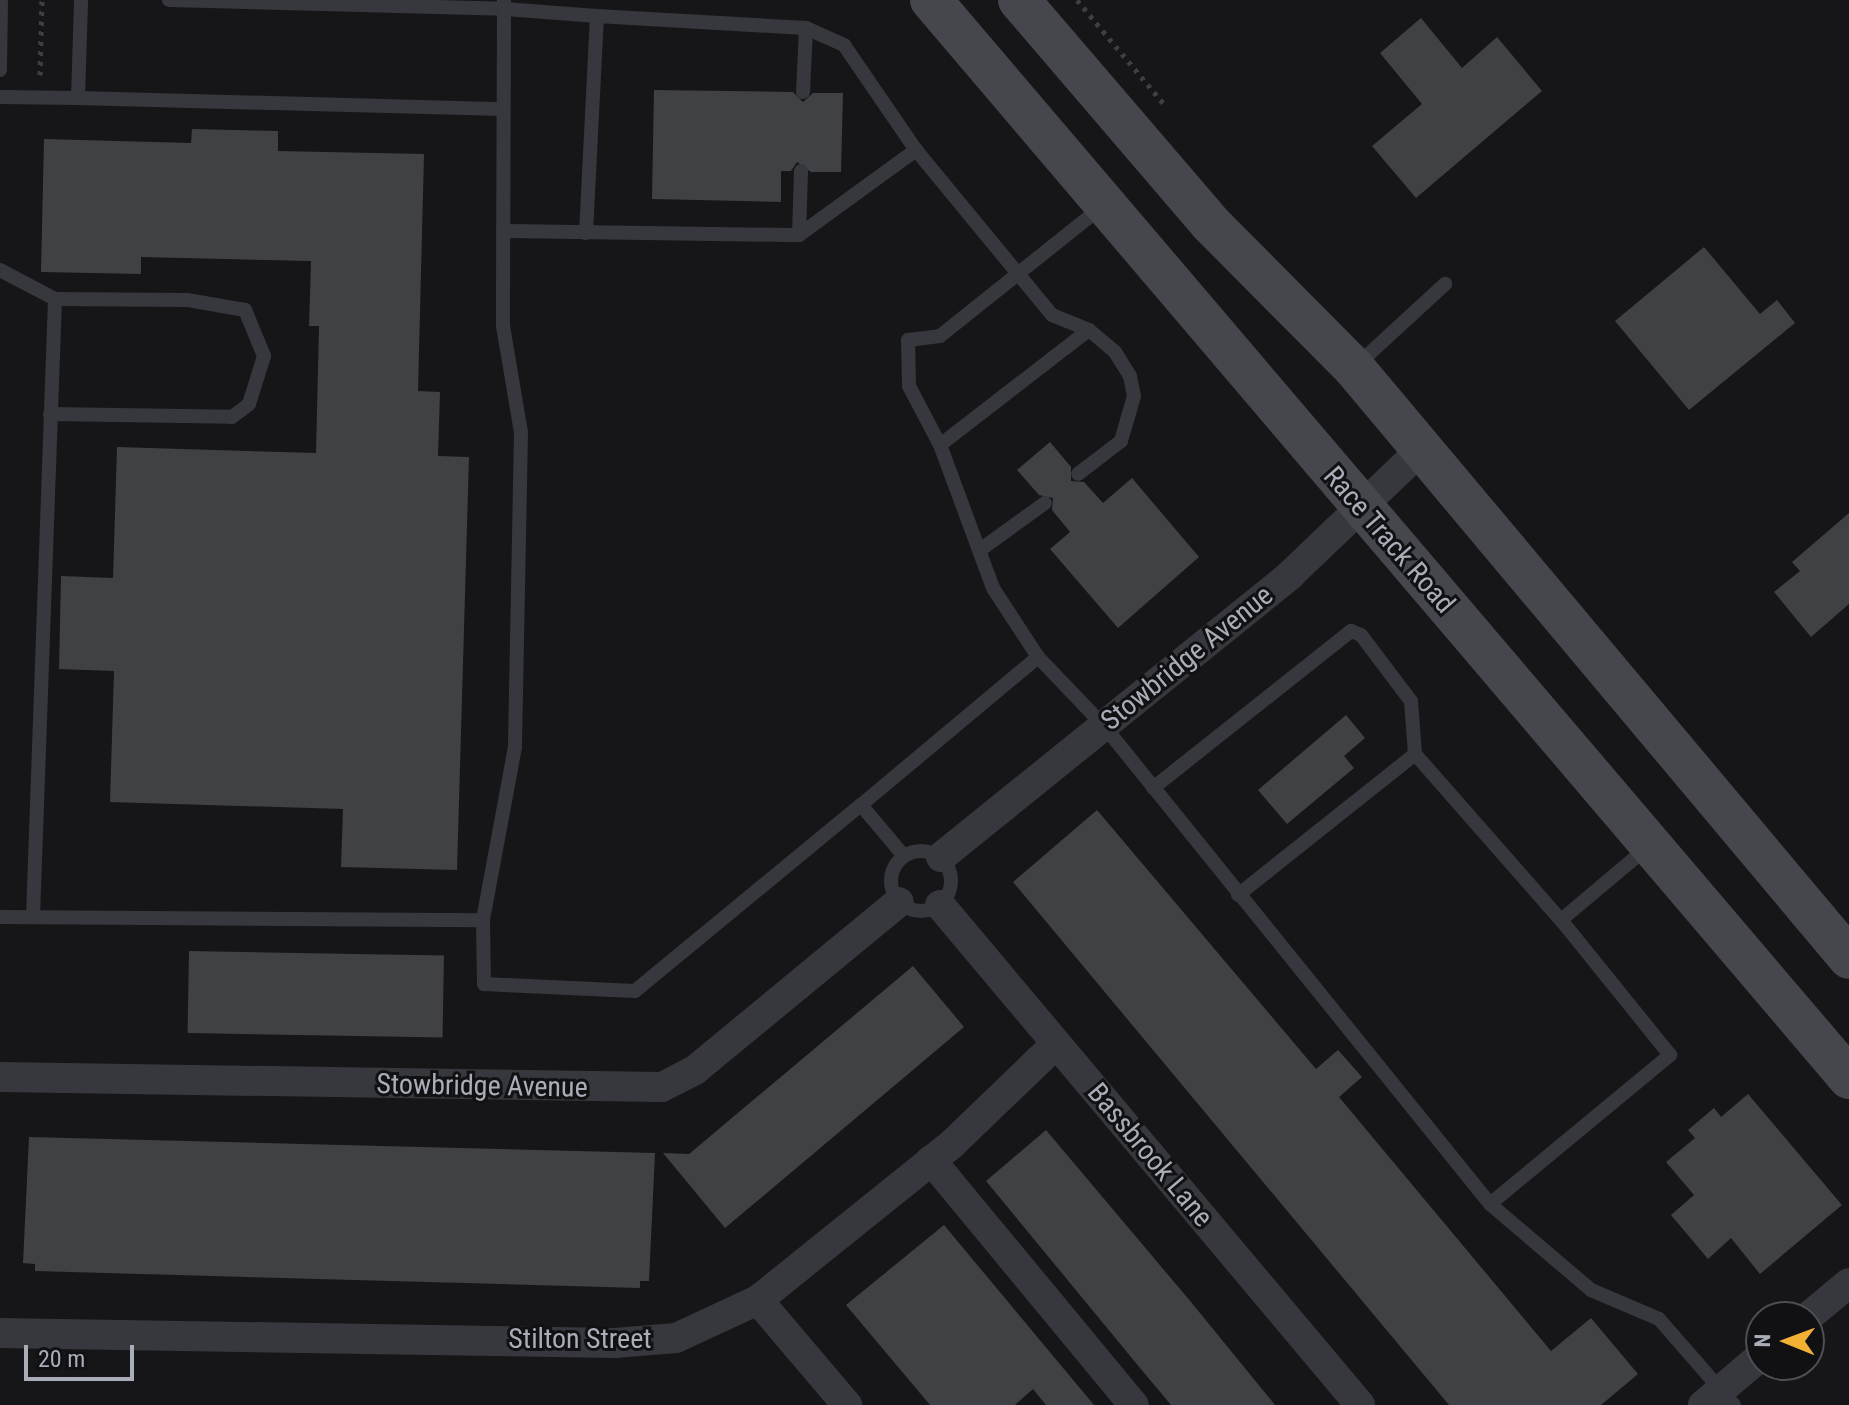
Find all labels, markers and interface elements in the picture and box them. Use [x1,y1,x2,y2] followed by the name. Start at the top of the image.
[1316,460,1462,620] street label: Race Track Road
[1094,578,1280,738] street label: Stowbridge Avenue
[376,1067,588,1105] street label: Stowbridge Avenue
[1080,1076,1220,1234] street label: Bassbrook Lane
[1745,1301,1825,1381] north arrow
[508,1322,652,1356] street label: Stilton Street
[28,1329,138,1379] scale bar
[1750,1334,1775,1348] text: N
[38,1345,85,1373] text: 20 m

